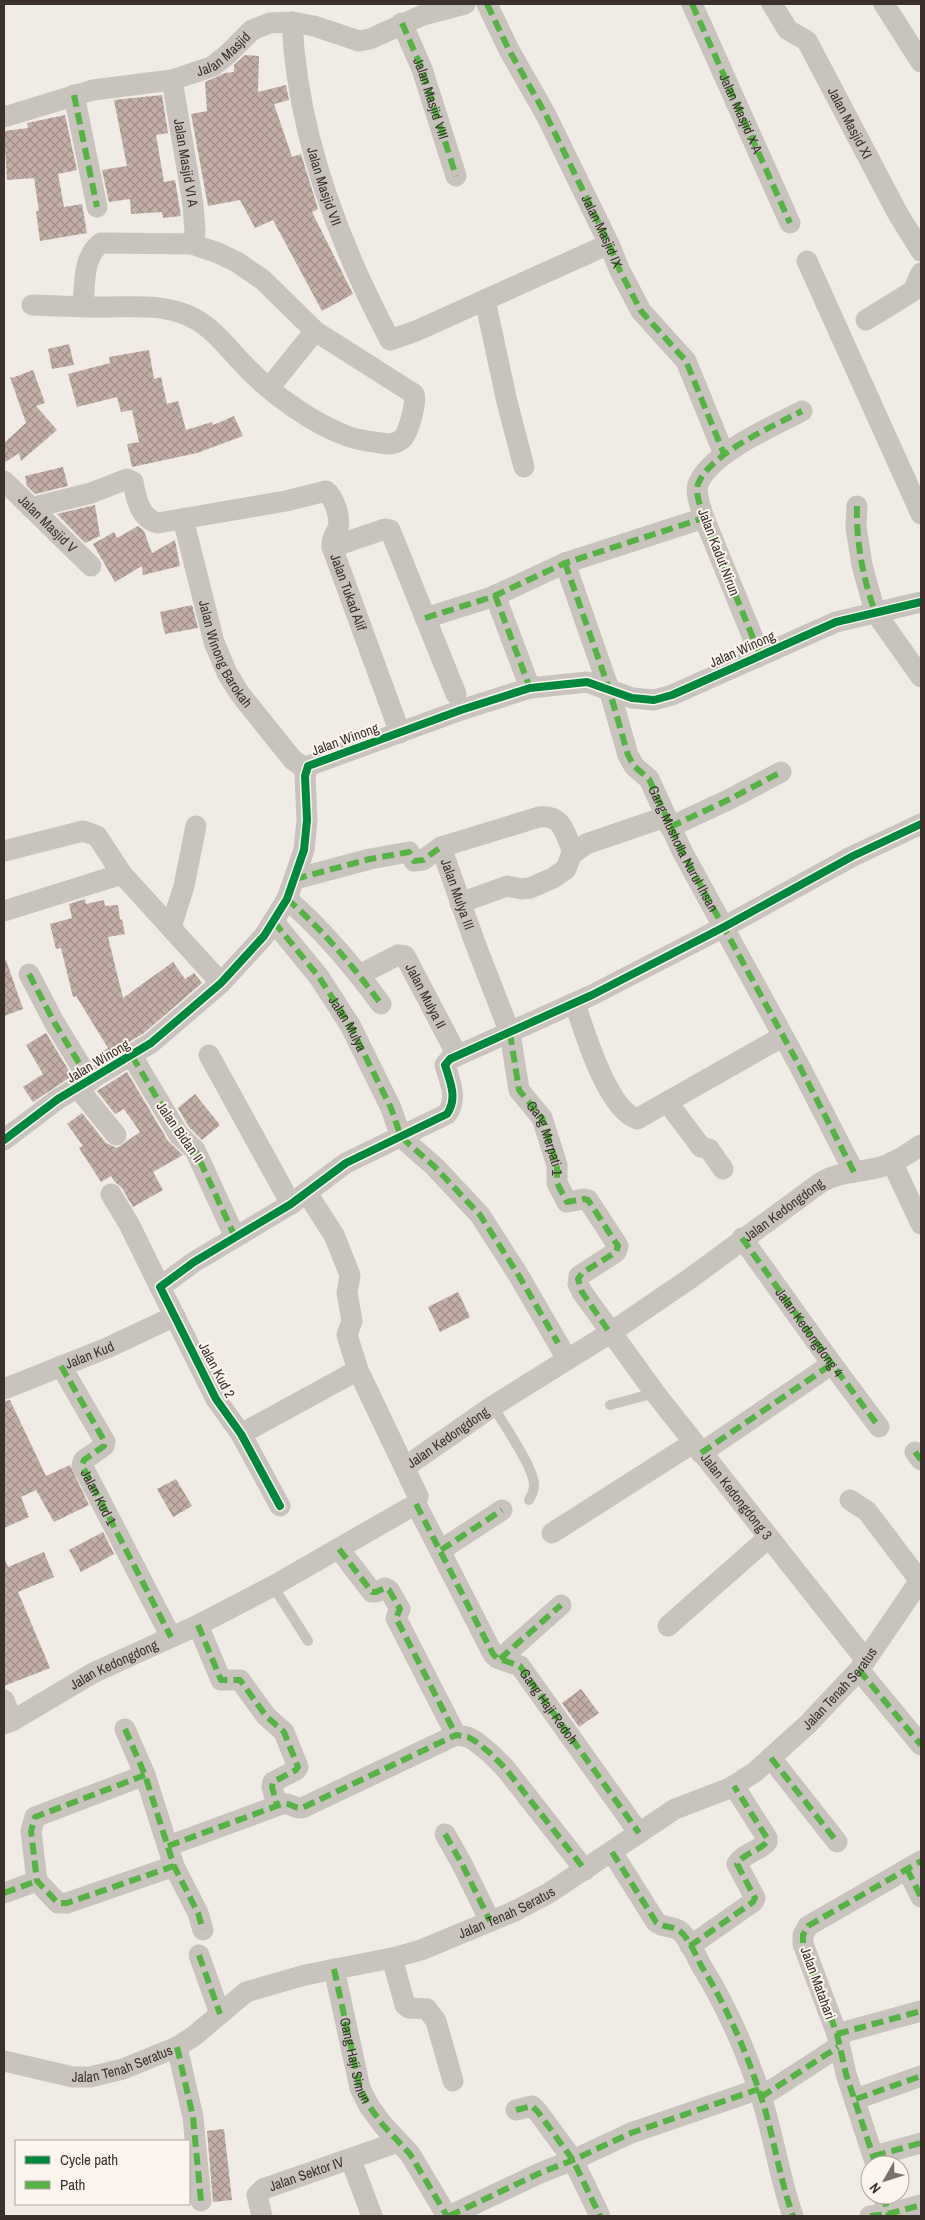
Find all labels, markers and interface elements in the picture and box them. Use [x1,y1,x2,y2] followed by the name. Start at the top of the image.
[194,28,254,80] street label: Jalan Masjid
[409,55,453,142] street label: Jalan Masjid VIII
[715,71,767,157] street label: Jalan Masjid X A
[824,84,876,162] street label: Jalan Masjid XI
[170,118,202,208] street label: Jalan Masjid VI A
[303,145,346,228] street label: Jalan Masjid VII
[577,192,627,271] street label: Jalan Masjid IX
[14,491,81,557] street label: Jalan Masjid V
[694,506,744,598] street label: Jalan Kadut Nirun
[326,551,371,634] street label: Jalan Tukad Alif
[195,598,256,711] street label: Jalan Winong Barokah
[706,626,778,671] street label: Jalan Winong
[309,718,382,759] street label: Jalan Winong
[644,782,722,915] street label: Gang Musholla Nurul Ihsan
[437,856,479,932] street label: Jalan Mulya III
[402,960,450,1032] street label: Jalan Mulya II
[325,993,371,1055] street label: Jalan Mulya
[63,1035,133,1087] street label: Jalan Winong
[522,1097,566,1176] street label: Gang Merpati 1
[152,1098,208,1166] street label: Jalan Bidan II
[740,1174,828,1245] street label: Jalan Kedongdong
[771,1284,848,1381] street label: Jalan Kedongdong 4
[62,1337,117,1373] street label: Jalan Kud
[195,1339,239,1401] street label: Jalan Kud 2
[403,1402,493,1472] street label: Jalan Kedongdong
[697,1449,776,1543] street label: Jalan Kedongdong 3
[77,1466,121,1529] street label: Jalan Kud 1
[66,1635,161,1694] street label: Jalan Kedongdong
[799,1643,881,1734] street label: Jalan Tenah Seratus
[516,1665,582,1748] street label: Gang Haji Redoh
[456,1882,559,1943] street label: Jalan Tenah Seratus
[797,1944,839,2022] street label: Jalan Matahari
[336,2016,375,2107] street label: Gang Haji Simun
[72,2041,175,2086] street label: Jalan Tenah Seratus
[15,2140,190,2205] legend
[60,2149,118,2170] text: Cycle path
[267,2152,346,2195] street label: Jalan Sektor IV
[860,2155,910,2205] north arrow
[60,2174,85,2195] text: Path
[865,2179,885,2197] text: N

